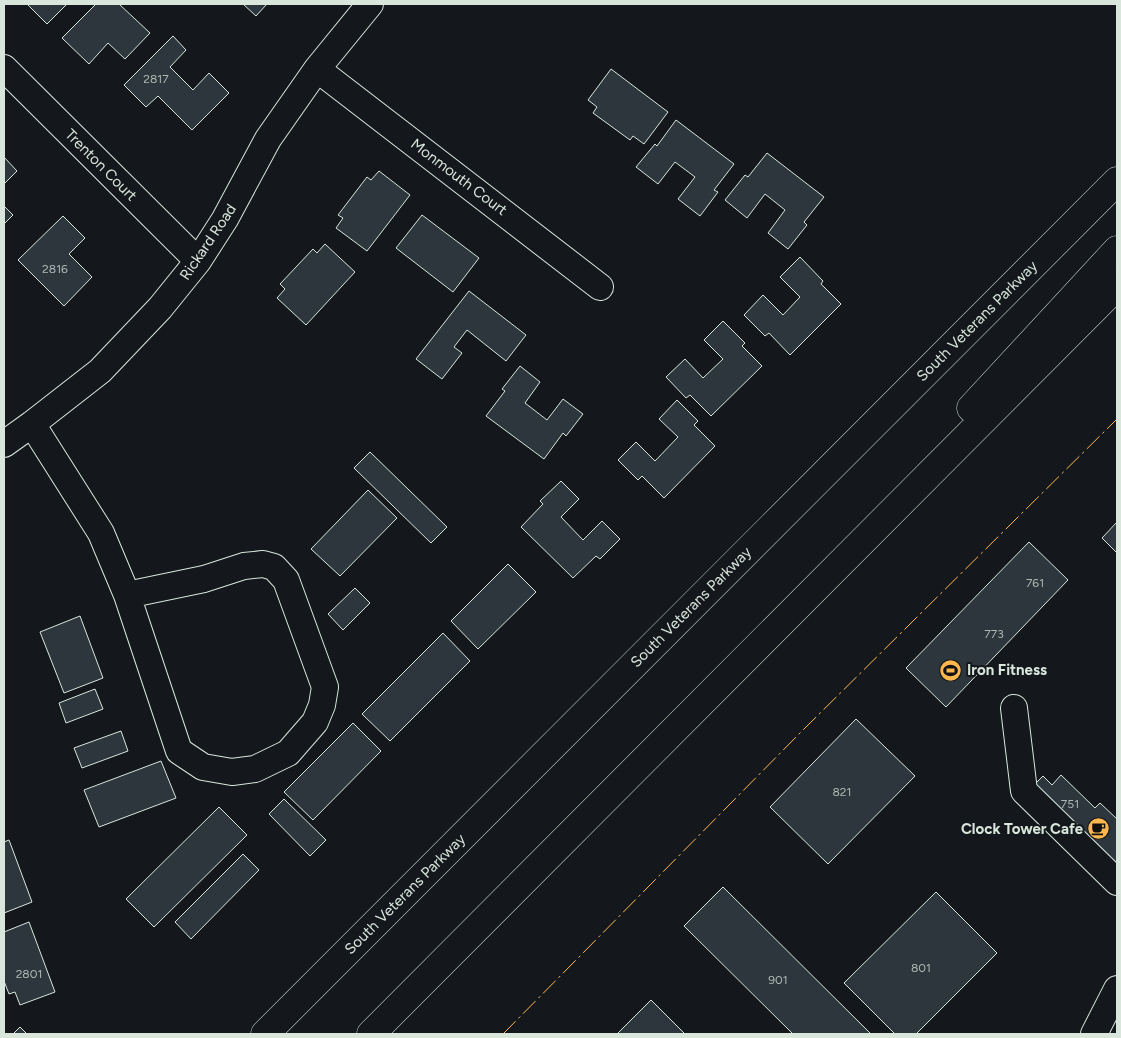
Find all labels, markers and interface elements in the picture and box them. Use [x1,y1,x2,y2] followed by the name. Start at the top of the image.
[143,72,169,86] house number: 2817
[61,125,141,205] street label: Trenton Court
[407,135,511,219] street label: Monmouth Court
[176,201,240,283] street label: Rickard Road
[913,257,1041,385] street label: South Veterans Parkway
[42,262,68,276] house number: 2816
[627,543,755,671] street label: South Veterans Parkway
[1026,576,1044,590] house number: 761
[984,627,1004,641] house number: 773
[939,658,963,682] sports icon: Iron Fitness
[967,661,1047,679] place label: Iron Fitness
[832,785,852,799] house number: 821
[1061,797,1079,811] house number: 751
[1087,817,1111,841] cafe icon: Clock Tower Cafe
[961,820,1084,838] place label: Clock Tower Cafe
[341,830,469,958] street label: South Veterans Parkway
[911,961,931,975] house number: 801
[16,967,42,981] house number: 2801
[768,973,788,987] house number: 901

